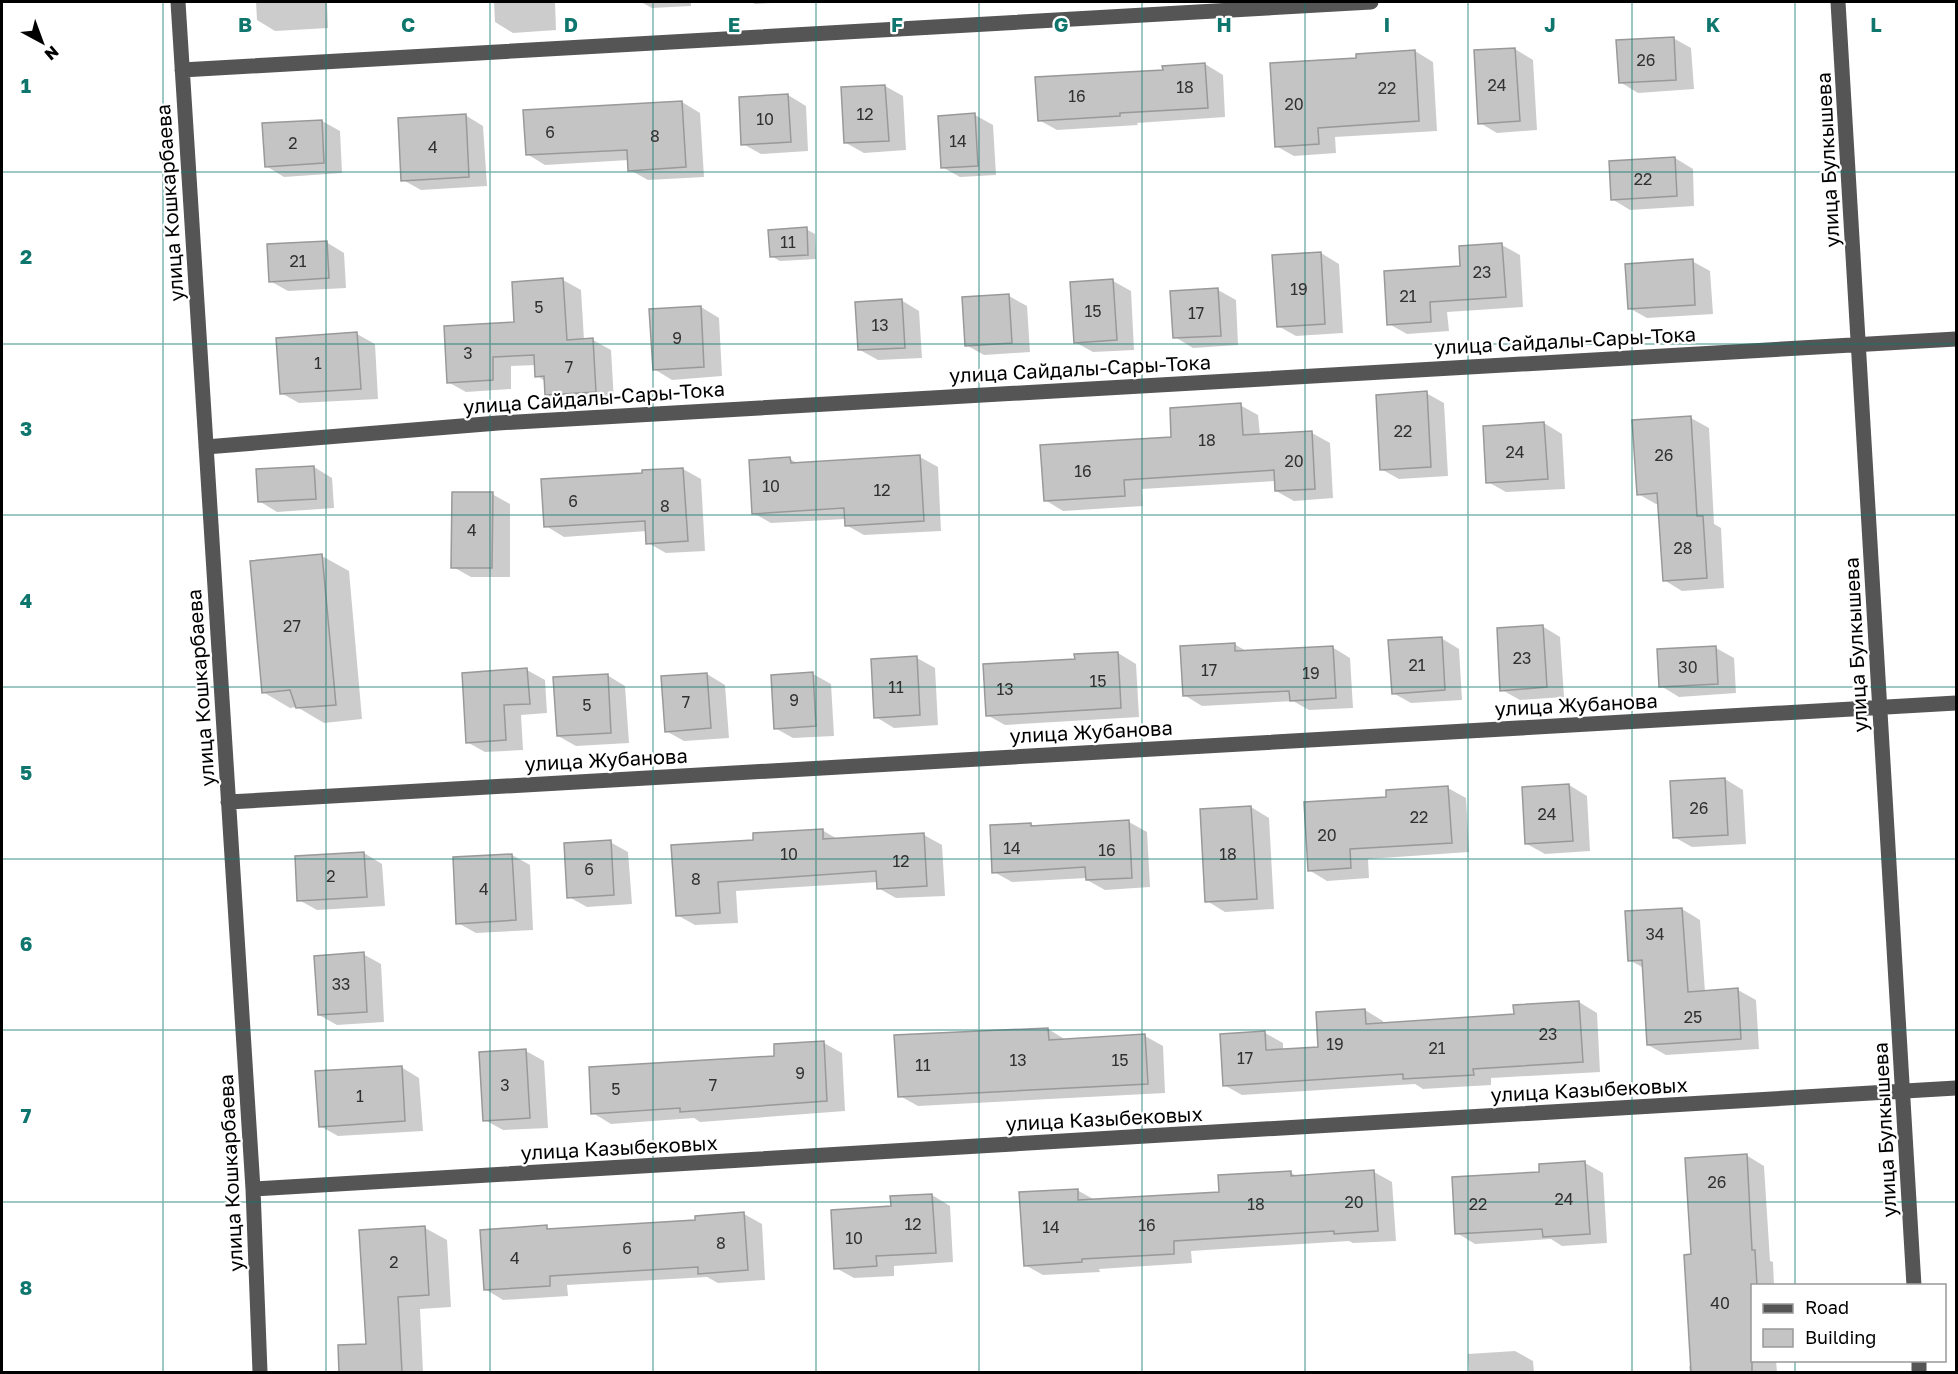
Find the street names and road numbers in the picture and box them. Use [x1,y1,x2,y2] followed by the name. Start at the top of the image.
[1810,72,1844,248] street label: улица Булкышева
[150,104,188,302] street label: улица Кошкарбаева
[1433,321,1697,359] street label: улица Сайдалы-Сары-Тока
[948,349,1212,387] street label: улица Сайдалы-Сары-Тока
[462,376,726,418] street label: улица Сайдалы-Сары-Тока
[1838,557,1872,733] street label: улица Булкышева
[181,589,219,787] street label: улица Кошкарбаева
[1494,688,1658,720] street label: улица Жубанова
[1009,715,1173,747] street label: улица Жубанова
[524,743,688,775] street label: улица Жубанова
[1867,1042,1901,1218] street label: улица Булкышева
[1490,1072,1688,1106] street label: улица Казыбековых
[213,1074,247,1272] street label: улица Кошкарбаева
[1005,1101,1203,1135] street label: улица Казыбековых
[520,1130,718,1164] street label: улица Казыбековых

